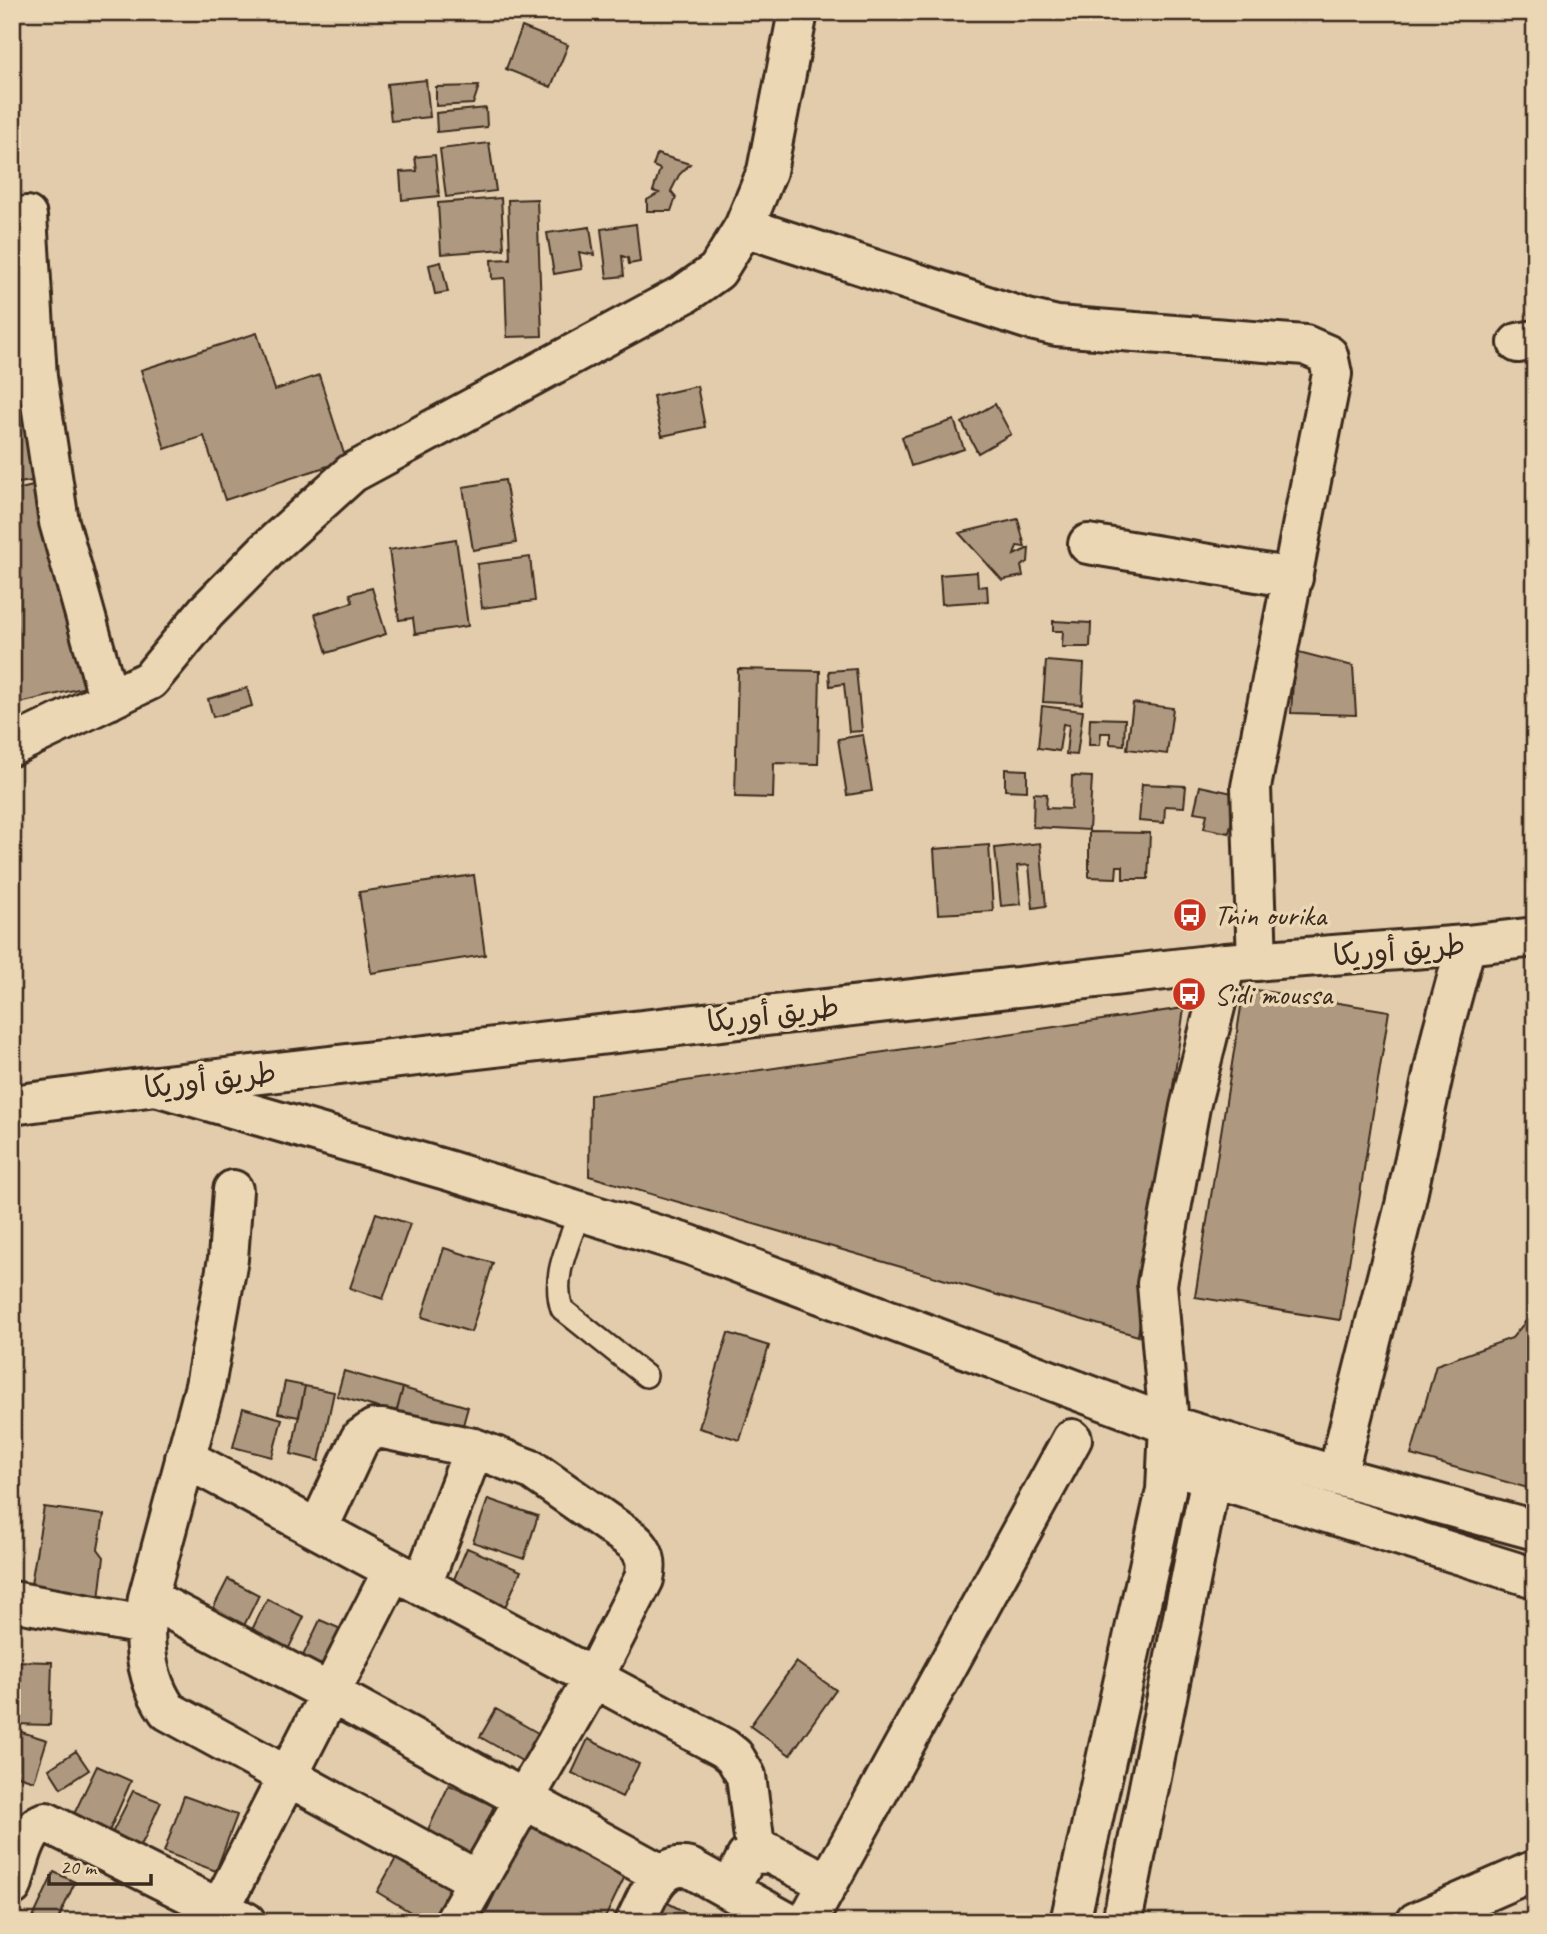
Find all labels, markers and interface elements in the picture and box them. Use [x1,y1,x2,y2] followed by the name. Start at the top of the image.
[1171,896,1209,934] bus stop icon: Tnin ourika
[1214,896,1328,934] place label: Tnin ourika
[1331,925,1467,975] street label: طريق أوريكا
[1170,975,1208,1013] bus stop icon: Sidi moussa
[1214,975,1334,1013] place label: Sidi moussa
[705,987,841,1041] street label: طريق أوريكا
[142,1053,278,1107] street label: طريق أوريكا
[49,1843,150,1887] scale bar
[60,1854,98,1880] text: 20 m

